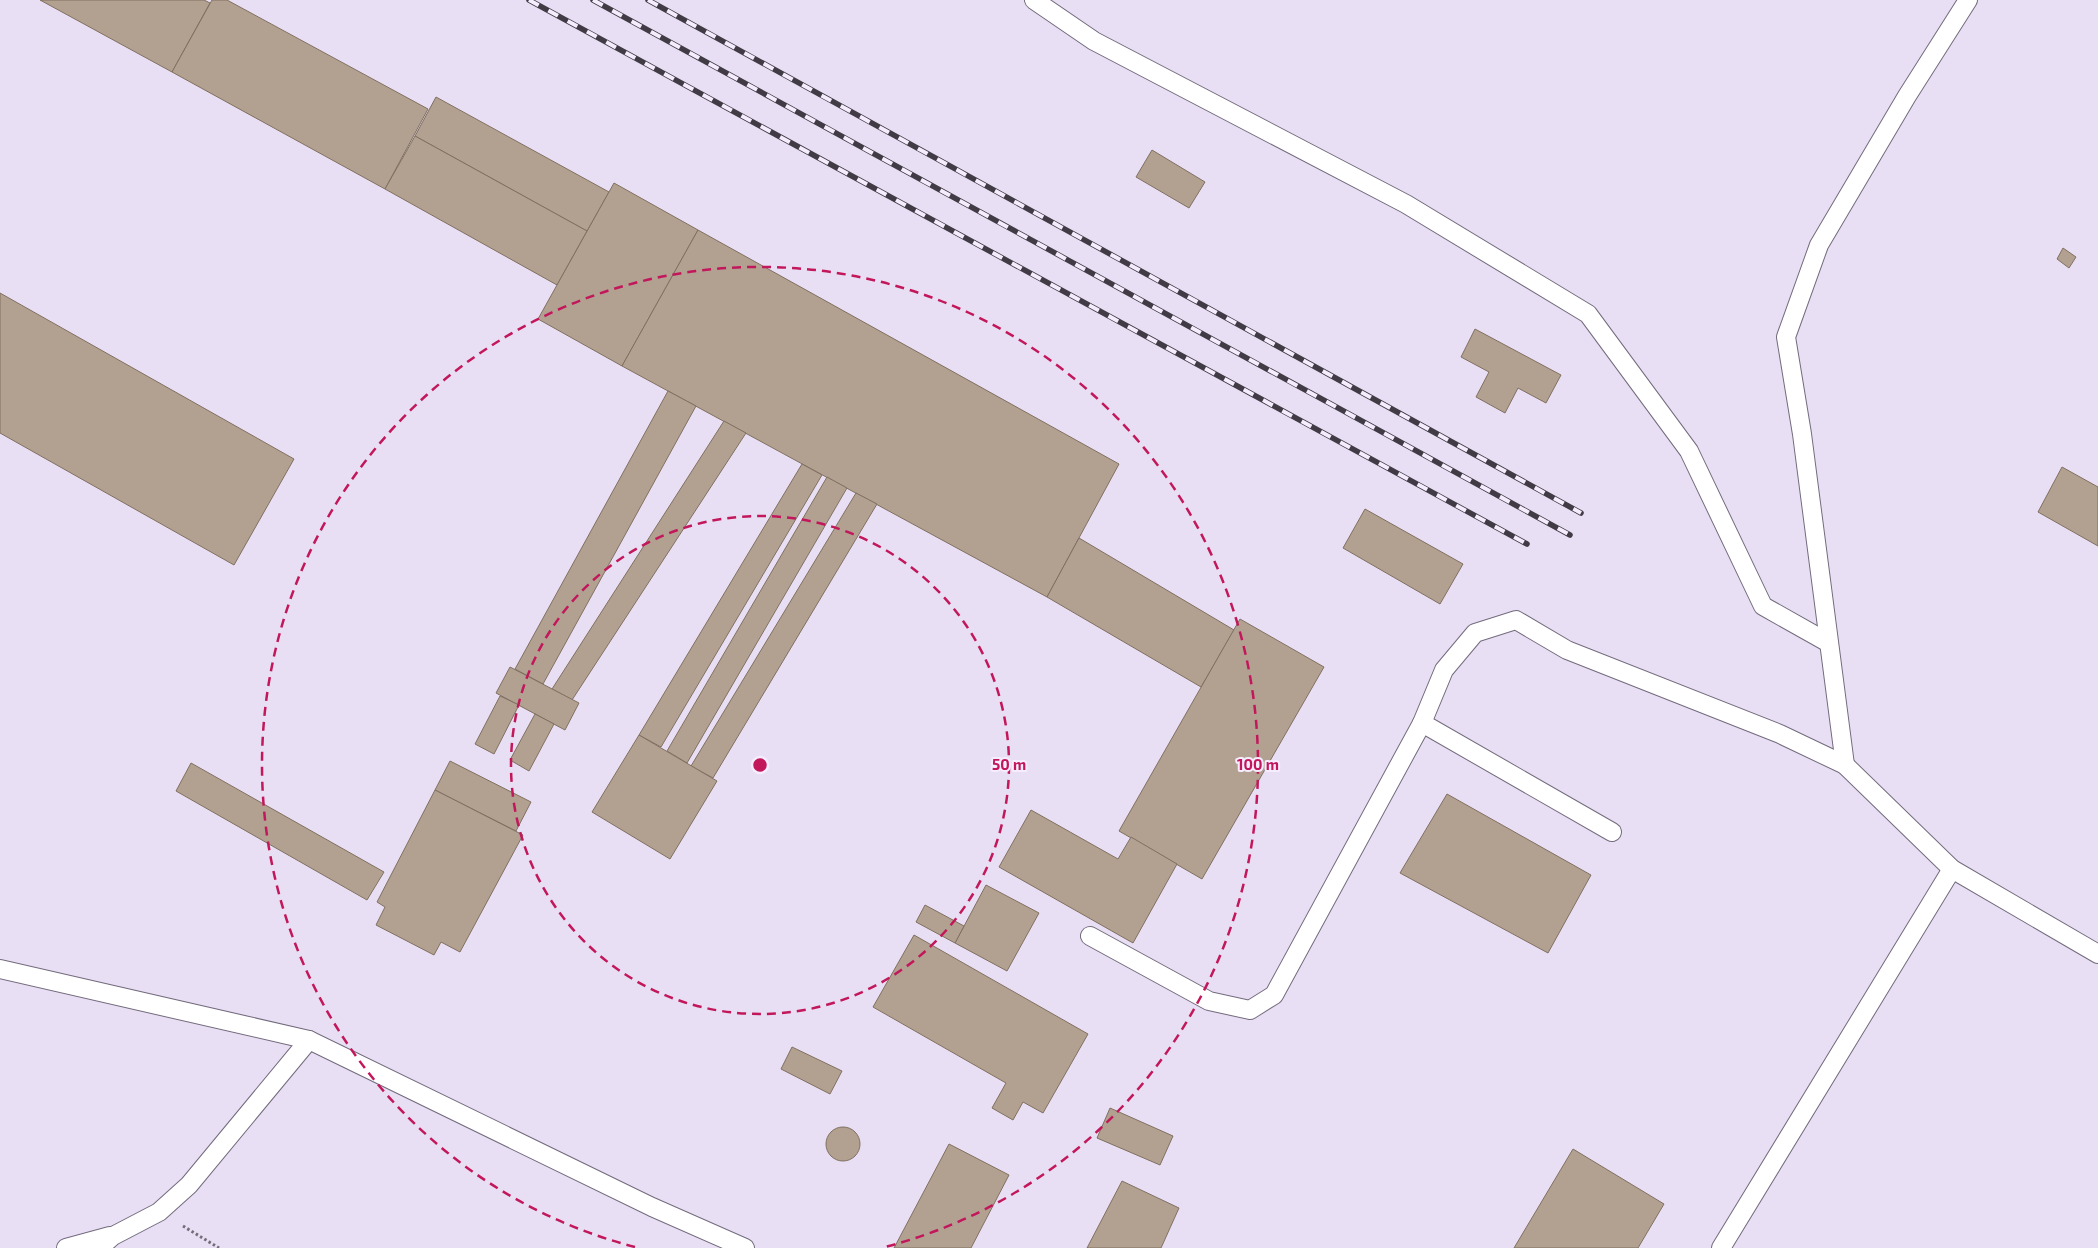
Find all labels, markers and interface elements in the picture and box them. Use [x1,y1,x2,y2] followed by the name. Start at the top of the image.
[992,755,1026,773] text: 50 m
[1237,755,1279,773] text: 100 m
[751,756,769,774] centre of rings

